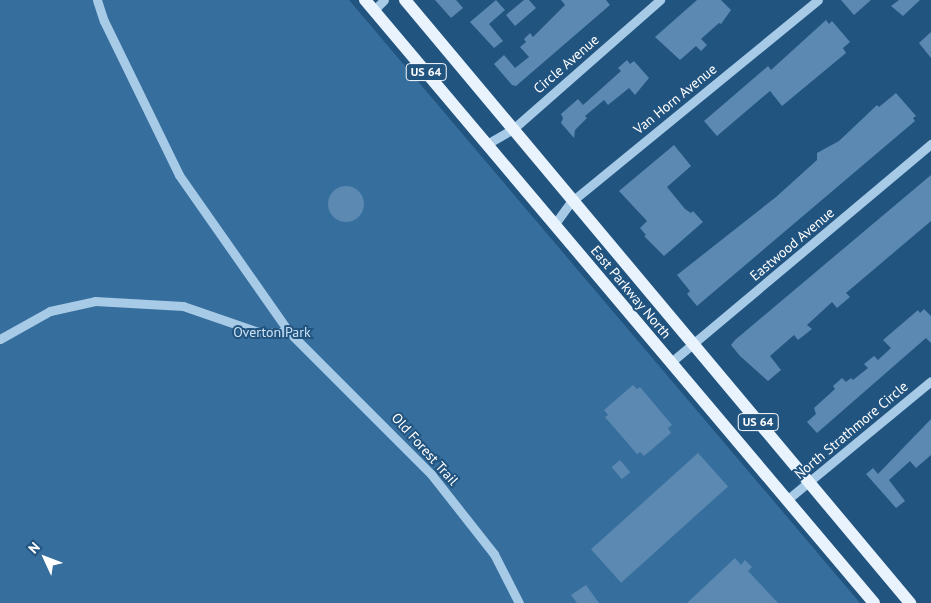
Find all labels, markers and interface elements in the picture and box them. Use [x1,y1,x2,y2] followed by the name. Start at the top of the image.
[530,31,602,97] street label: Circle Avenue
[630,60,720,138] street label: Van Horn Avenue
[405,62,447,82] road number: US 64
[746,204,838,284] street label: Eastwood Avenue
[587,242,675,342] street label: East Parkway North
[233,324,311,340] park label: Overton Park
[791,378,911,482] street label: North Strathmore Circle
[388,409,462,489] street label: Old Forest Trail
[737,412,779,432] road number: US 64
[20,533,70,583] north arrow
[24,538,44,557] text: N

